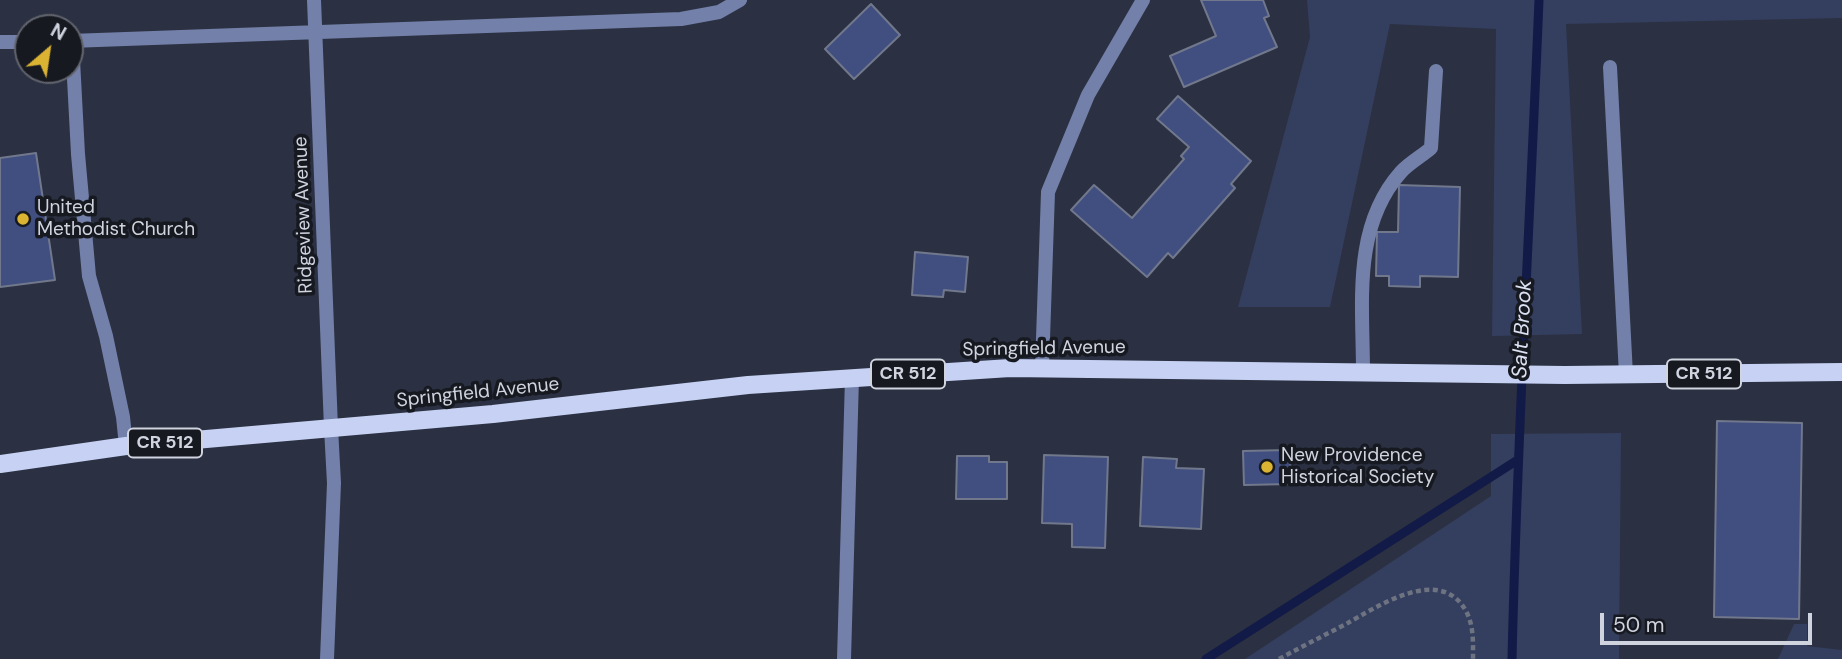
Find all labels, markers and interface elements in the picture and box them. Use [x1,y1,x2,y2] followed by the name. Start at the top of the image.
[14,14,84,84] north arrow
[46,18,71,46] text: N
[290,136,318,294] street label: Ridgeview Avenue
[37,197,195,241] place label: United Methodist Church
[15,211,31,227] marker: United Methodist Church
[1508,279,1538,379] water label: Salt Brook
[962,336,1126,362] street label: Springfield Avenue
[871,360,945,388] road number: CR 512
[1667,360,1741,388] road number: CR 512
[396,373,560,413] street label: Springfield Avenue
[128,428,202,458] road number: CR 512
[1281,445,1434,489] place label: New Providence Historical Society
[1259,459,1275,475] marker: New Providence Historical Society
[1604,600,1816,644] scale bar
[1613,611,1664,639] text: 50 m

